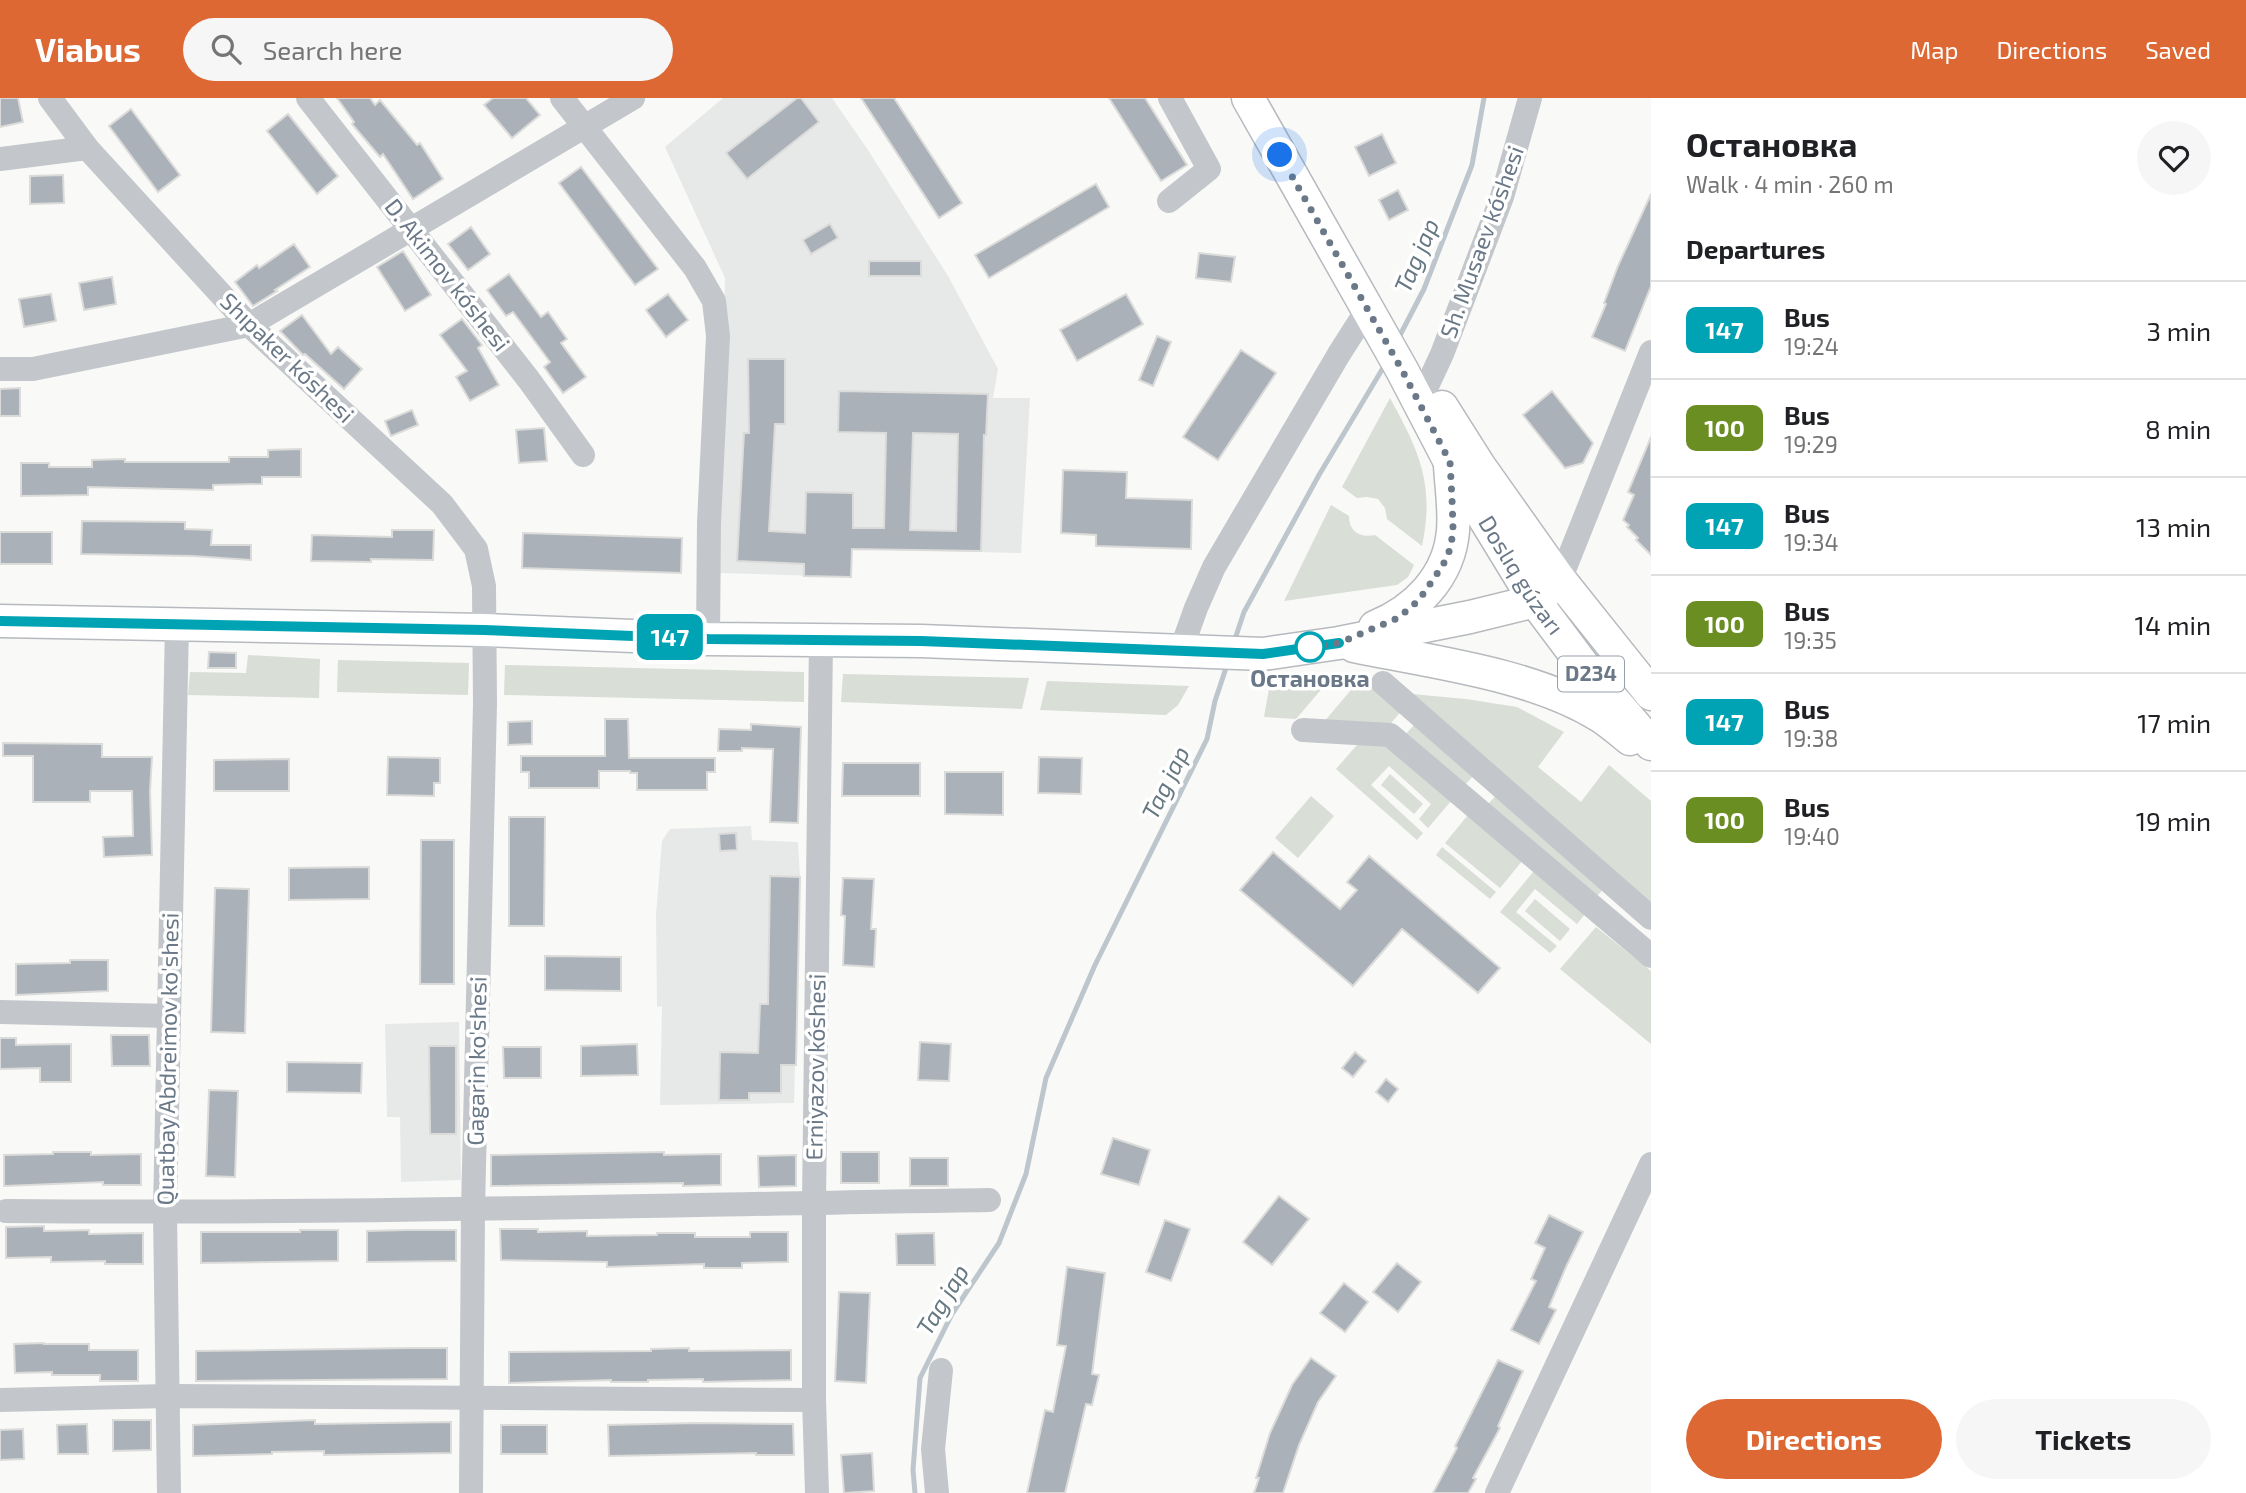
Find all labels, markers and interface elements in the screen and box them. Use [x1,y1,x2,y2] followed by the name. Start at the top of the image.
[183,18,673,81] search box
[35,29,141,69] text: Viabus
[207,30,245,68] icon: search
[263,34,402,65] text: Search here
[1910,35,1958,64] text: Map
[1996,35,2107,64] text: Directions
[2145,35,2211,64] text: Saved
[2137,121,2211,195] button: heart
[1686,124,1857,164] text: Остановка
[1262,137,1297,172] your location
[1433,142,1529,342] street label: Sh. Musaev kóshesi
[1686,170,1894,198] text: Walk · 4 min · 260 m
[380,193,516,356] street label: D. Akimov kóshesi
[1387,214,1444,297] water label: Tag jap
[1686,233,1825,264] text: Departures
[215,287,360,428] street label: Shıpaker kóshesi
[1784,301,1830,332] text: Bus
[1705,315,1744,344] text: 147
[2146,315,2211,346] text: 3 min
[1784,332,1839,360] text: 19:24
[1784,399,1830,430] text: Bus
[1704,413,1745,442] text: 100
[2145,413,2211,444] text: 8 min
[1784,430,1838,458] text: 19:29
[1784,497,1830,528] text: Bus
[1473,510,1570,640] street label: Doslıq gúzarı
[1705,511,1744,540] text: 147
[2136,511,2211,542] text: 13 min
[1784,528,1839,556] text: 19:34
[1784,595,1830,626] text: Bus
[1704,609,1745,638] text: 100
[2135,609,2211,640] text: 14 min
[630,614,710,660] line badge: 147
[651,622,689,651] text: 147
[1784,626,1837,654] text: 19:35
[1295,632,1325,662] marker: Остановка
[1558,656,1624,692] road number: D234
[1250,664,1370,692] place label: Остановка
[1784,693,1830,724] text: Bus
[1705,707,1744,736] text: 147
[2137,707,2211,738] text: 17 min
[1784,724,1839,752] text: 19:38
[1135,741,1195,824] water label: Tag jap
[1784,791,1830,822] text: Bus
[1704,805,1745,834] text: 100
[2136,805,2211,836] text: 19 min
[1784,822,1840,850] text: 19:40
[150,912,184,1206] street label: Quatbay Abdreimov ko'shesi
[799,973,831,1160] street label: Erniyazov kóshesi
[461,976,491,1146] street label: Gagarin ko'shesi
[909,1258,974,1340] water label: Tag jap
[1686,1399,1942,1479] button: Directions
[1956,1399,2211,1479] button: Tickets

